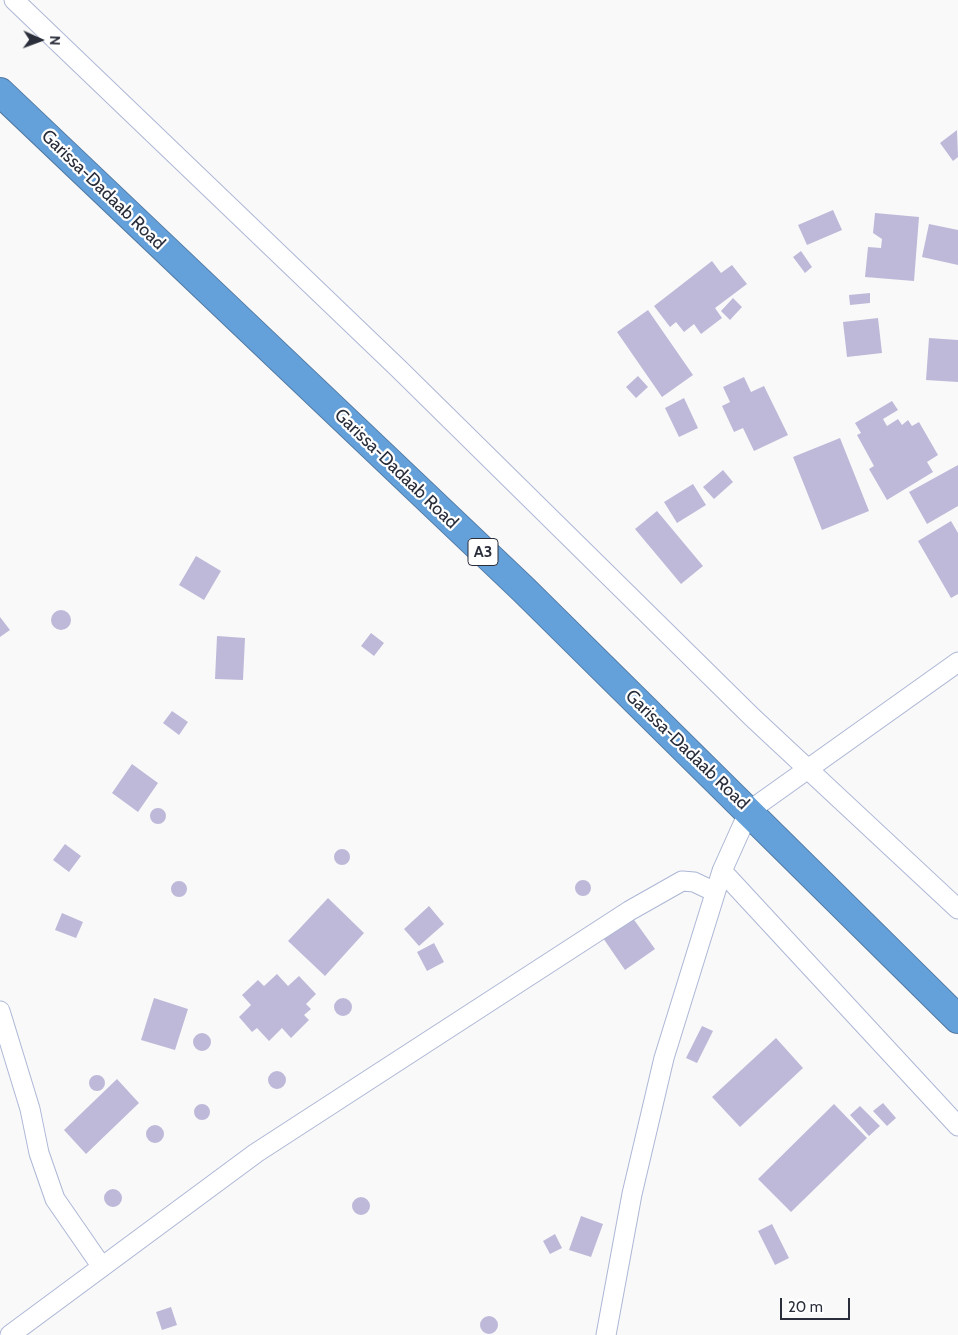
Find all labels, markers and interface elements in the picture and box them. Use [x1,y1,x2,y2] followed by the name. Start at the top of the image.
[15,15,65,65] north arrow
[46,35,64,46] text: N
[37,125,169,255] street label: Garissa-Dadaab Road
[330,404,462,534] street label: Garissa-Dadaab Road
[468,538,498,566] road number: A3
[621,685,753,815] street label: Garissa-Dadaab Road
[783,1288,853,1320] scale bar
[788,1298,823,1316] text: 20 m

